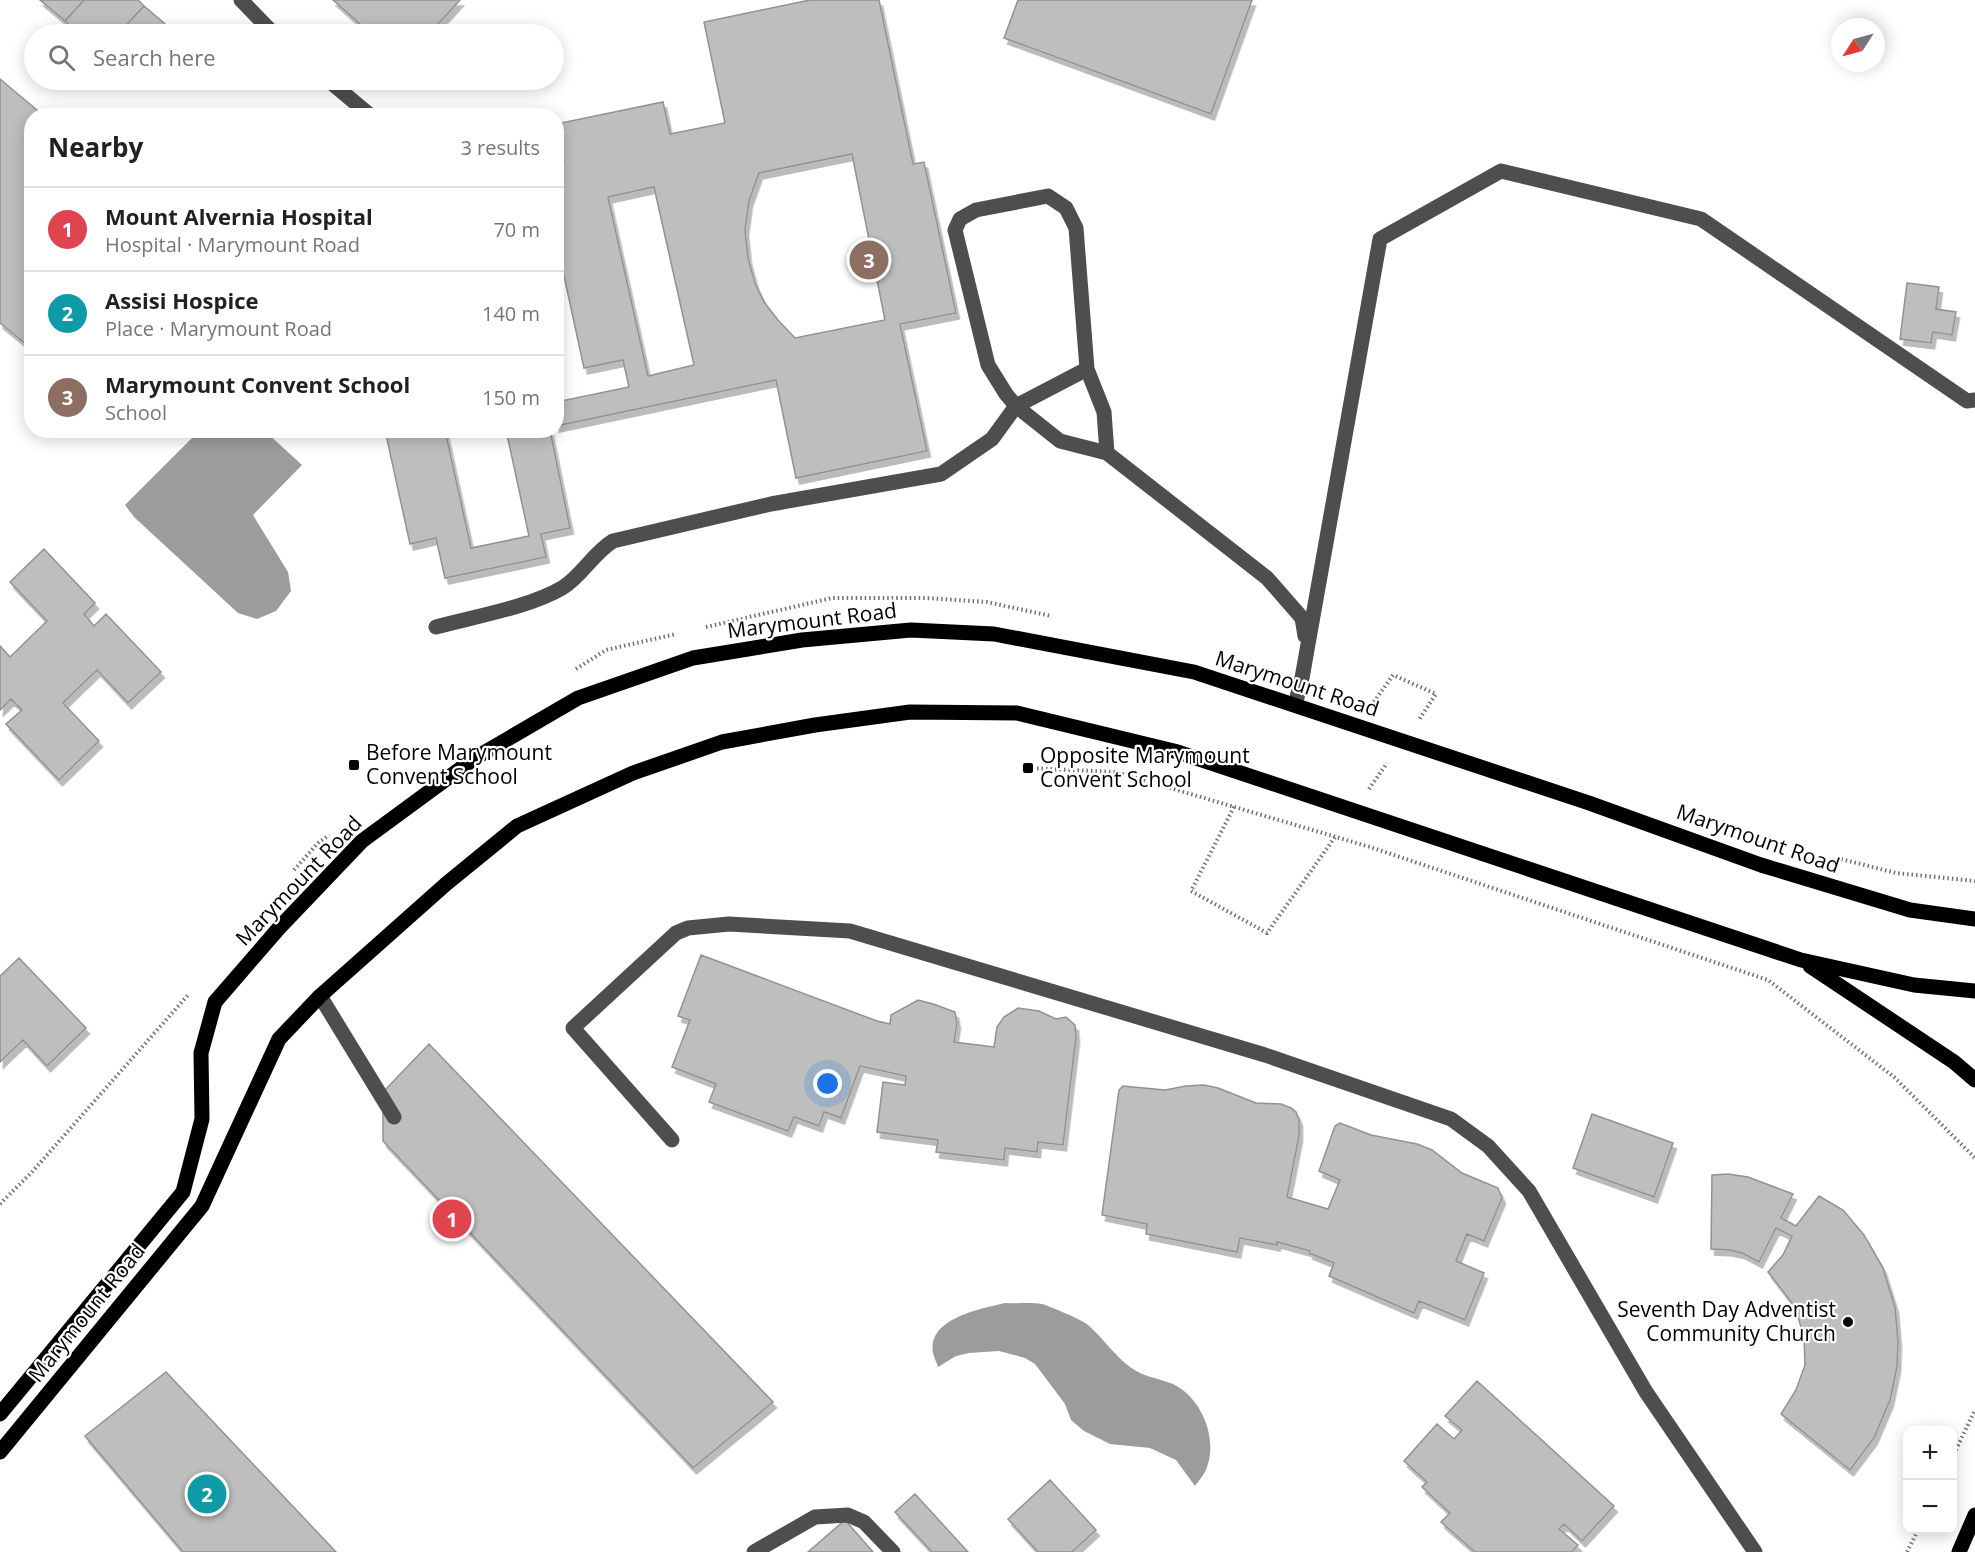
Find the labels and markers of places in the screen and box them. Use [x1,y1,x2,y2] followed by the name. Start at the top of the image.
[850,238,888,282] pin: 3
[366,738,552,790] place label: Before Marymount Convent School
[1040,741,1250,793] place label: Opposite Marymount Convent School
[347,758,361,772] marker: Before Marymount Convent School
[1021,761,1035,775] marker: Opposite Marymount Convent School
[432,1196,472,1242] pin: 1
[1617,1295,1836,1347] place label: Seventh Day Adventist Community Church
[1841,1315,1855,1329] marker: Seventh Day Adventist Community Church
[188,1472,226,1516] pin: 2

